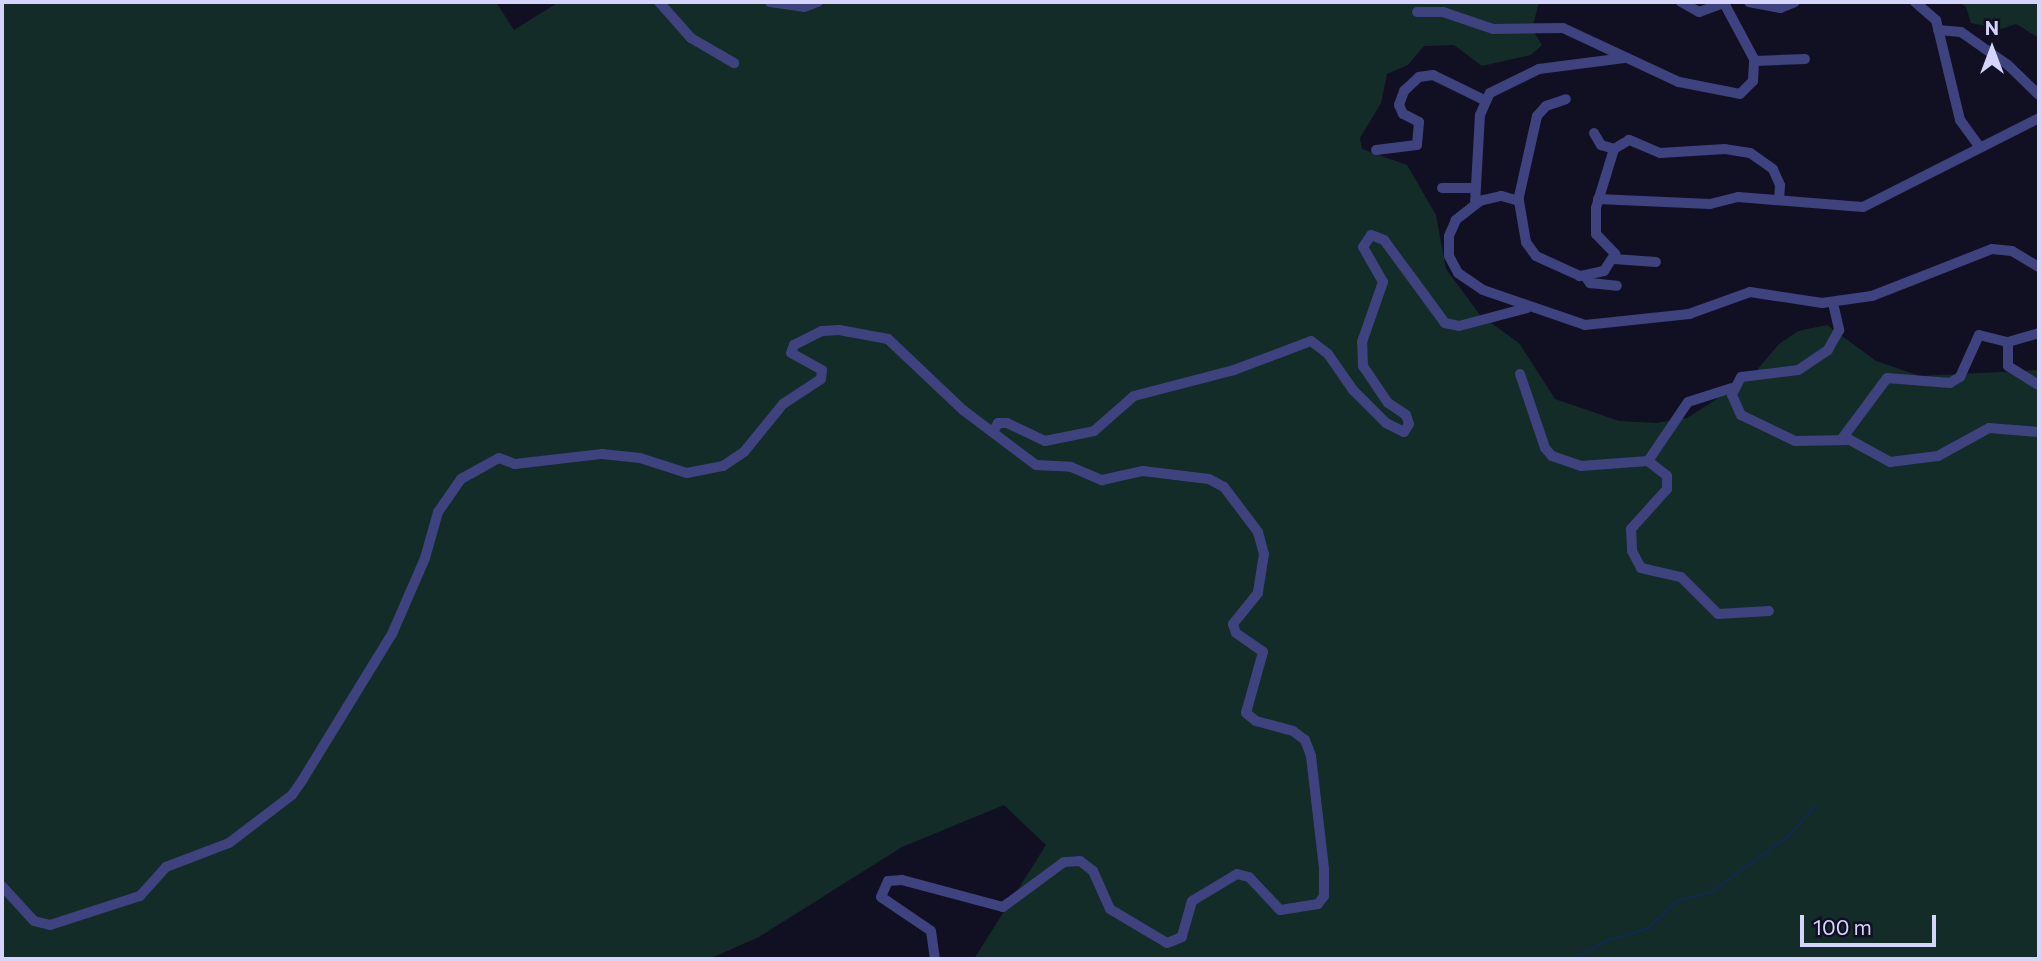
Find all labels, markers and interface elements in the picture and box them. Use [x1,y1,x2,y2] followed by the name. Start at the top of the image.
[1957,14,2027,84] north arrow
[1985,16,1999,39] text: N
[1803,902,1940,946] scale bar
[1813,914,1872,939] text: 100 m

